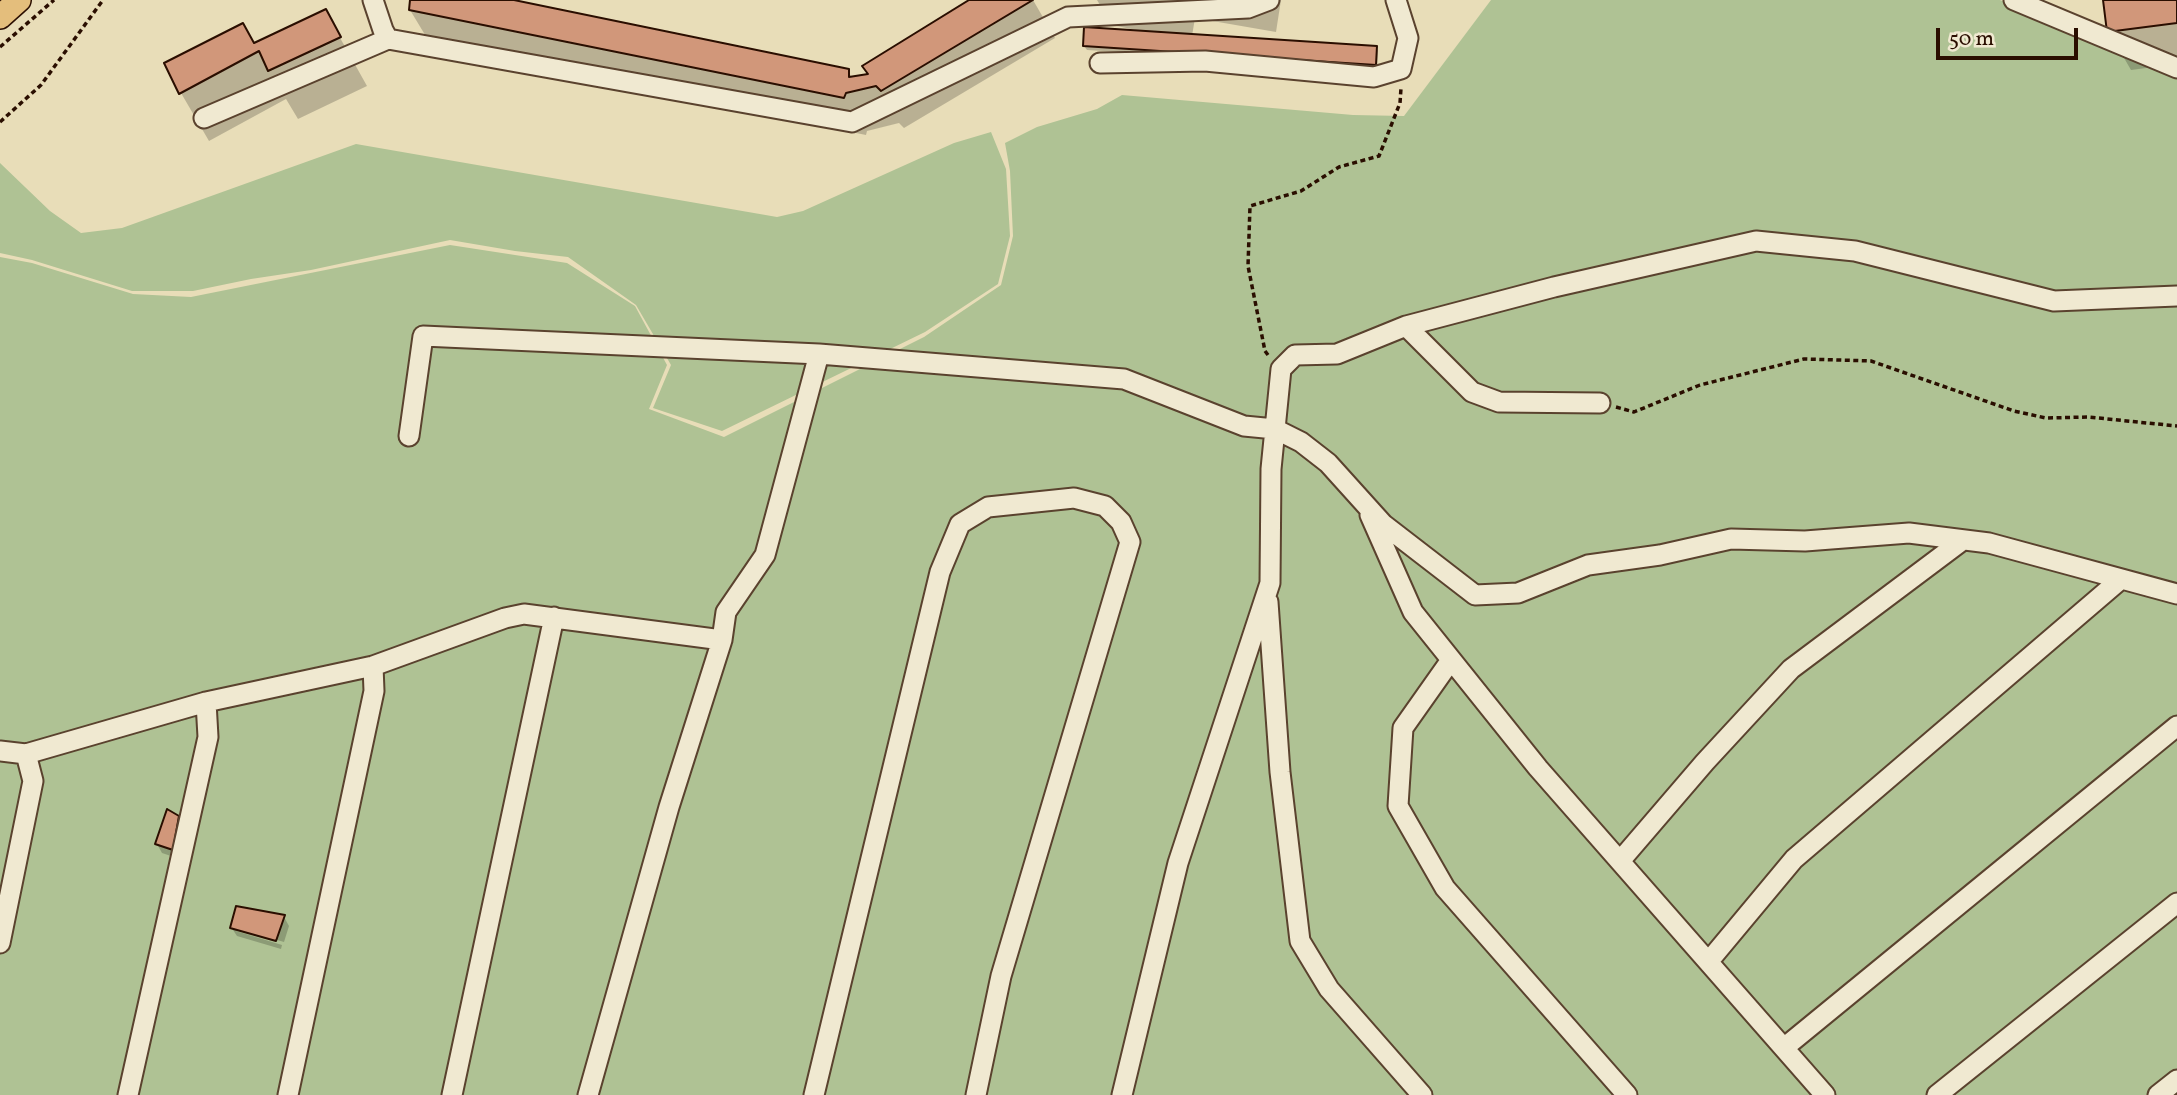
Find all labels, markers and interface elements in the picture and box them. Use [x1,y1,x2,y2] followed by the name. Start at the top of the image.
[1939,14,2081,58] scale bar
[1949,25,1994,54] text: 50 m

